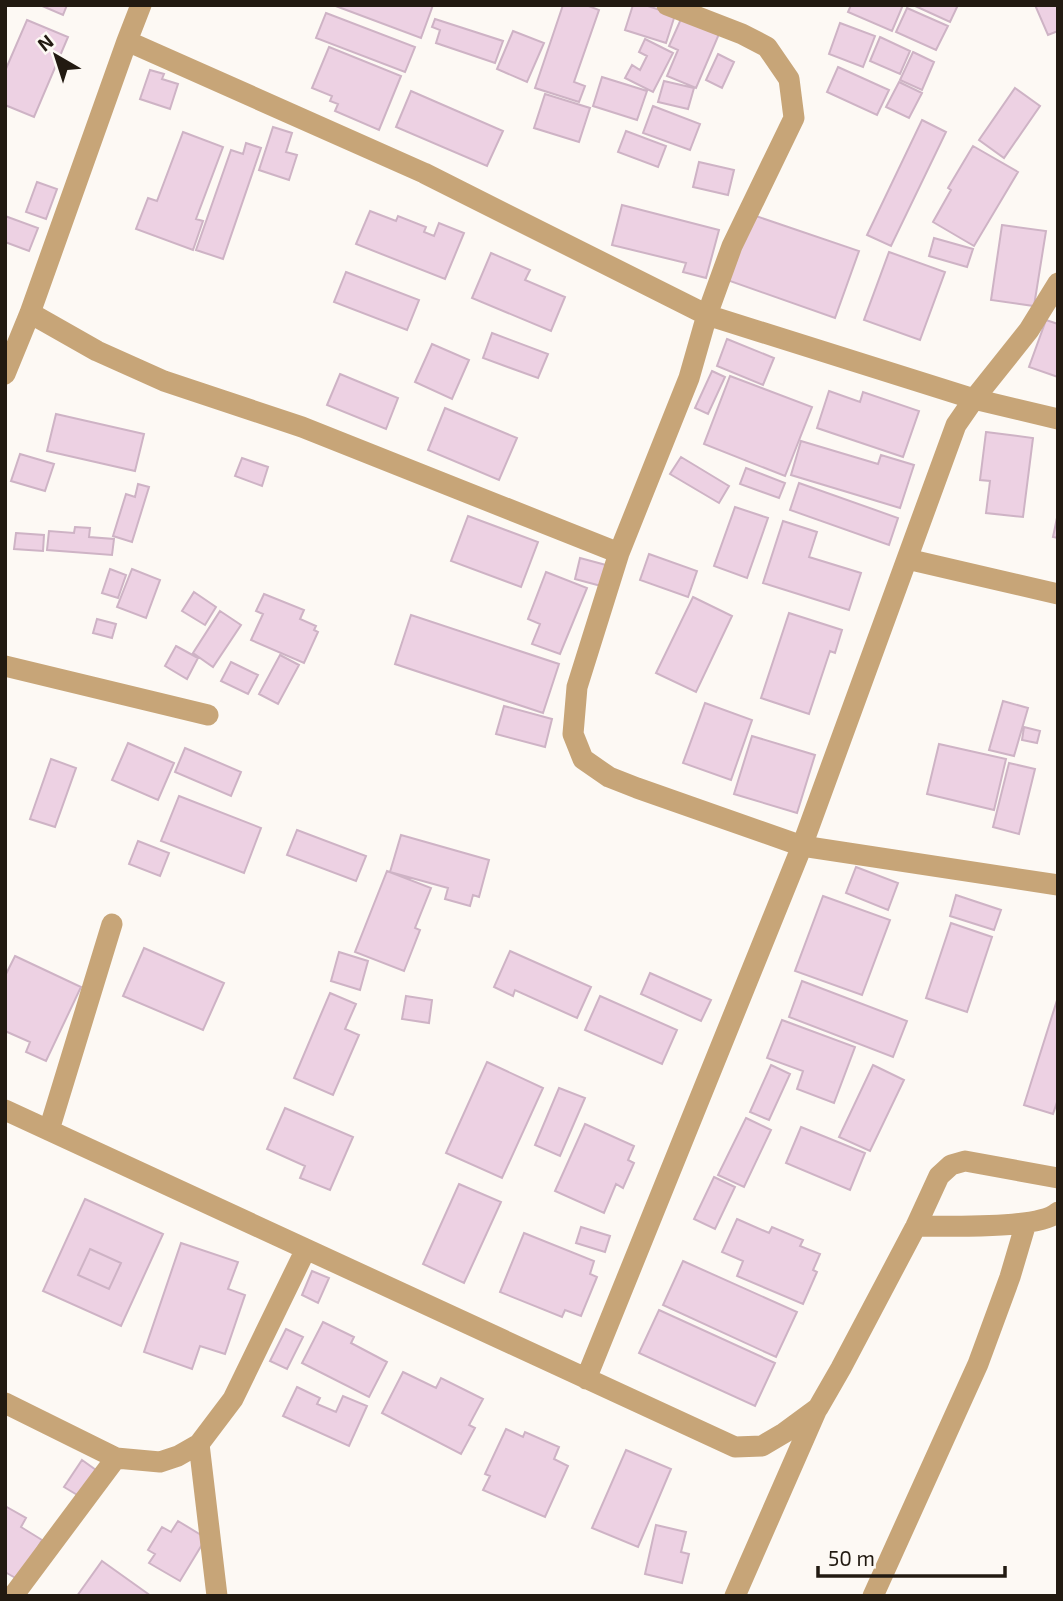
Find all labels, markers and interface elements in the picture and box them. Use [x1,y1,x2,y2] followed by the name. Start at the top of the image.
[21,21,91,91] north arrow
[32,29,58,56] text: N
[818,1534,1005,1578] scale bar
[828,1545,875,1570] text: 50 m

